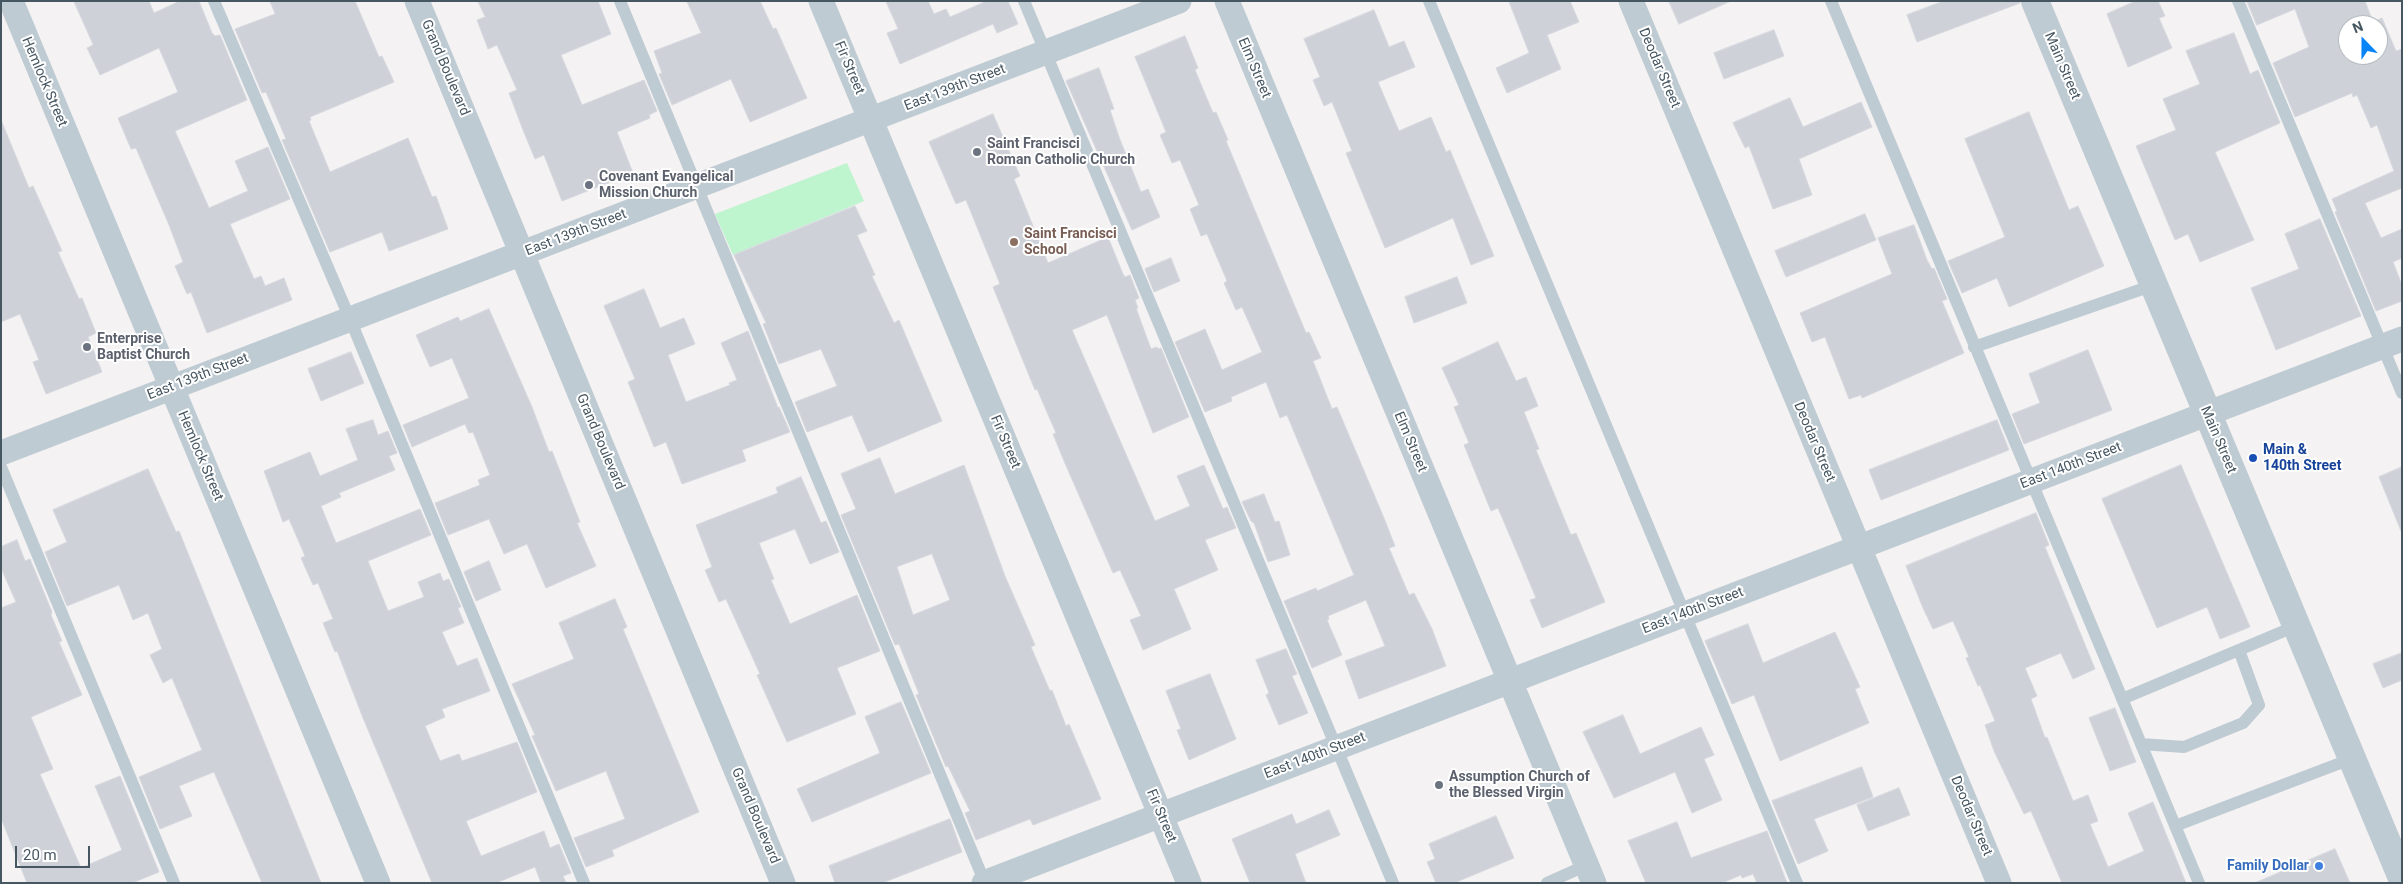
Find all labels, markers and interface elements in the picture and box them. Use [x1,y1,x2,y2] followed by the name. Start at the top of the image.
[2338,15,2388,65] north arrow
[417,17,473,119] street label: Grand Boulevard
[2350,18,2365,36] text: N
[1635,25,1683,111] street label: Deodar Street
[2040,30,2084,102] street label: Main Street
[18,35,70,129] street label: Hemlock Street
[1234,35,1274,101] street label: Elm Street
[830,39,868,97] street label: Fir Street
[902,61,1008,115] street label: East 139th Street
[987,136,1135,168] place label: Saint Francisci Roman Catholic Church
[971,146,983,158] marker: Saint Francisci Roman Catholic Church
[599,169,733,202] place label: Covenant Evangelical Mission Church
[583,179,595,191] marker: Covenant Evangelical Mission Church
[523,206,629,260] street label: East 139th Street
[1024,226,1117,258] place label: Saint Francisci School
[1008,236,1020,248] marker: Saint Francisci School
[97,331,190,364] place label: Enterprise Baptist Church
[81,341,93,353] marker: Enterprise Baptist Church
[145,350,251,404] street label: East 139th Street
[572,391,628,493] street label: Grand Boulevard
[1790,399,1838,485] street label: Deodar Street
[2196,404,2240,476] street label: Main Street
[174,409,226,503] street label: Hemlock Street
[1390,409,1430,475] street label: Elm Street
[986,413,1024,471] street label: Fir Street
[2018,439,2124,493] street label: East 140th Street
[2263,442,2341,474] place label: Main & 140th Street
[2247,452,2259,464] marker: Main & 140th Street
[1640,584,1746,638] street label: East 140th Street
[1262,729,1368,783] street label: East 140th Street
[727,765,783,867] street label: Grand Boulevard
[1449,769,1590,802] place label: Assumption Church of the Blessed Virgin
[1947,773,1995,859] street label: Deodar Street
[1433,779,1445,791] marker: Assumption Church of the Blessed Virgin
[1142,787,1180,845] street label: Fir Street
[18,836,92,868] scale bar
[23,846,57,864] text: 20 m
[2227,858,2309,874] place label: Family Dollar
[2313,860,2325,872] marker: Family Dollar

